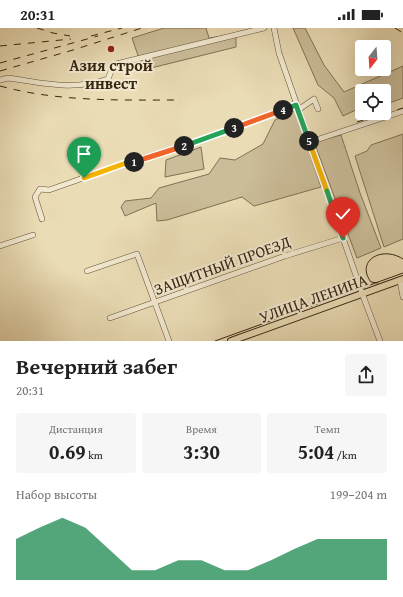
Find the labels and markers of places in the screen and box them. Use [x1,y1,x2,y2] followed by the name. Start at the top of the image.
[106,44,116,54] marker: Азия строй инвест
[69,53,153,95] place label: Азия строй инвест
[273,100,293,120] pin: 4
[224,118,244,138] pin: 3
[299,131,319,151] pin: 5
[174,136,194,156] pin: 2
[67,137,101,178] pin
[124,152,144,172] pin: 1
[326,197,360,238] pin

